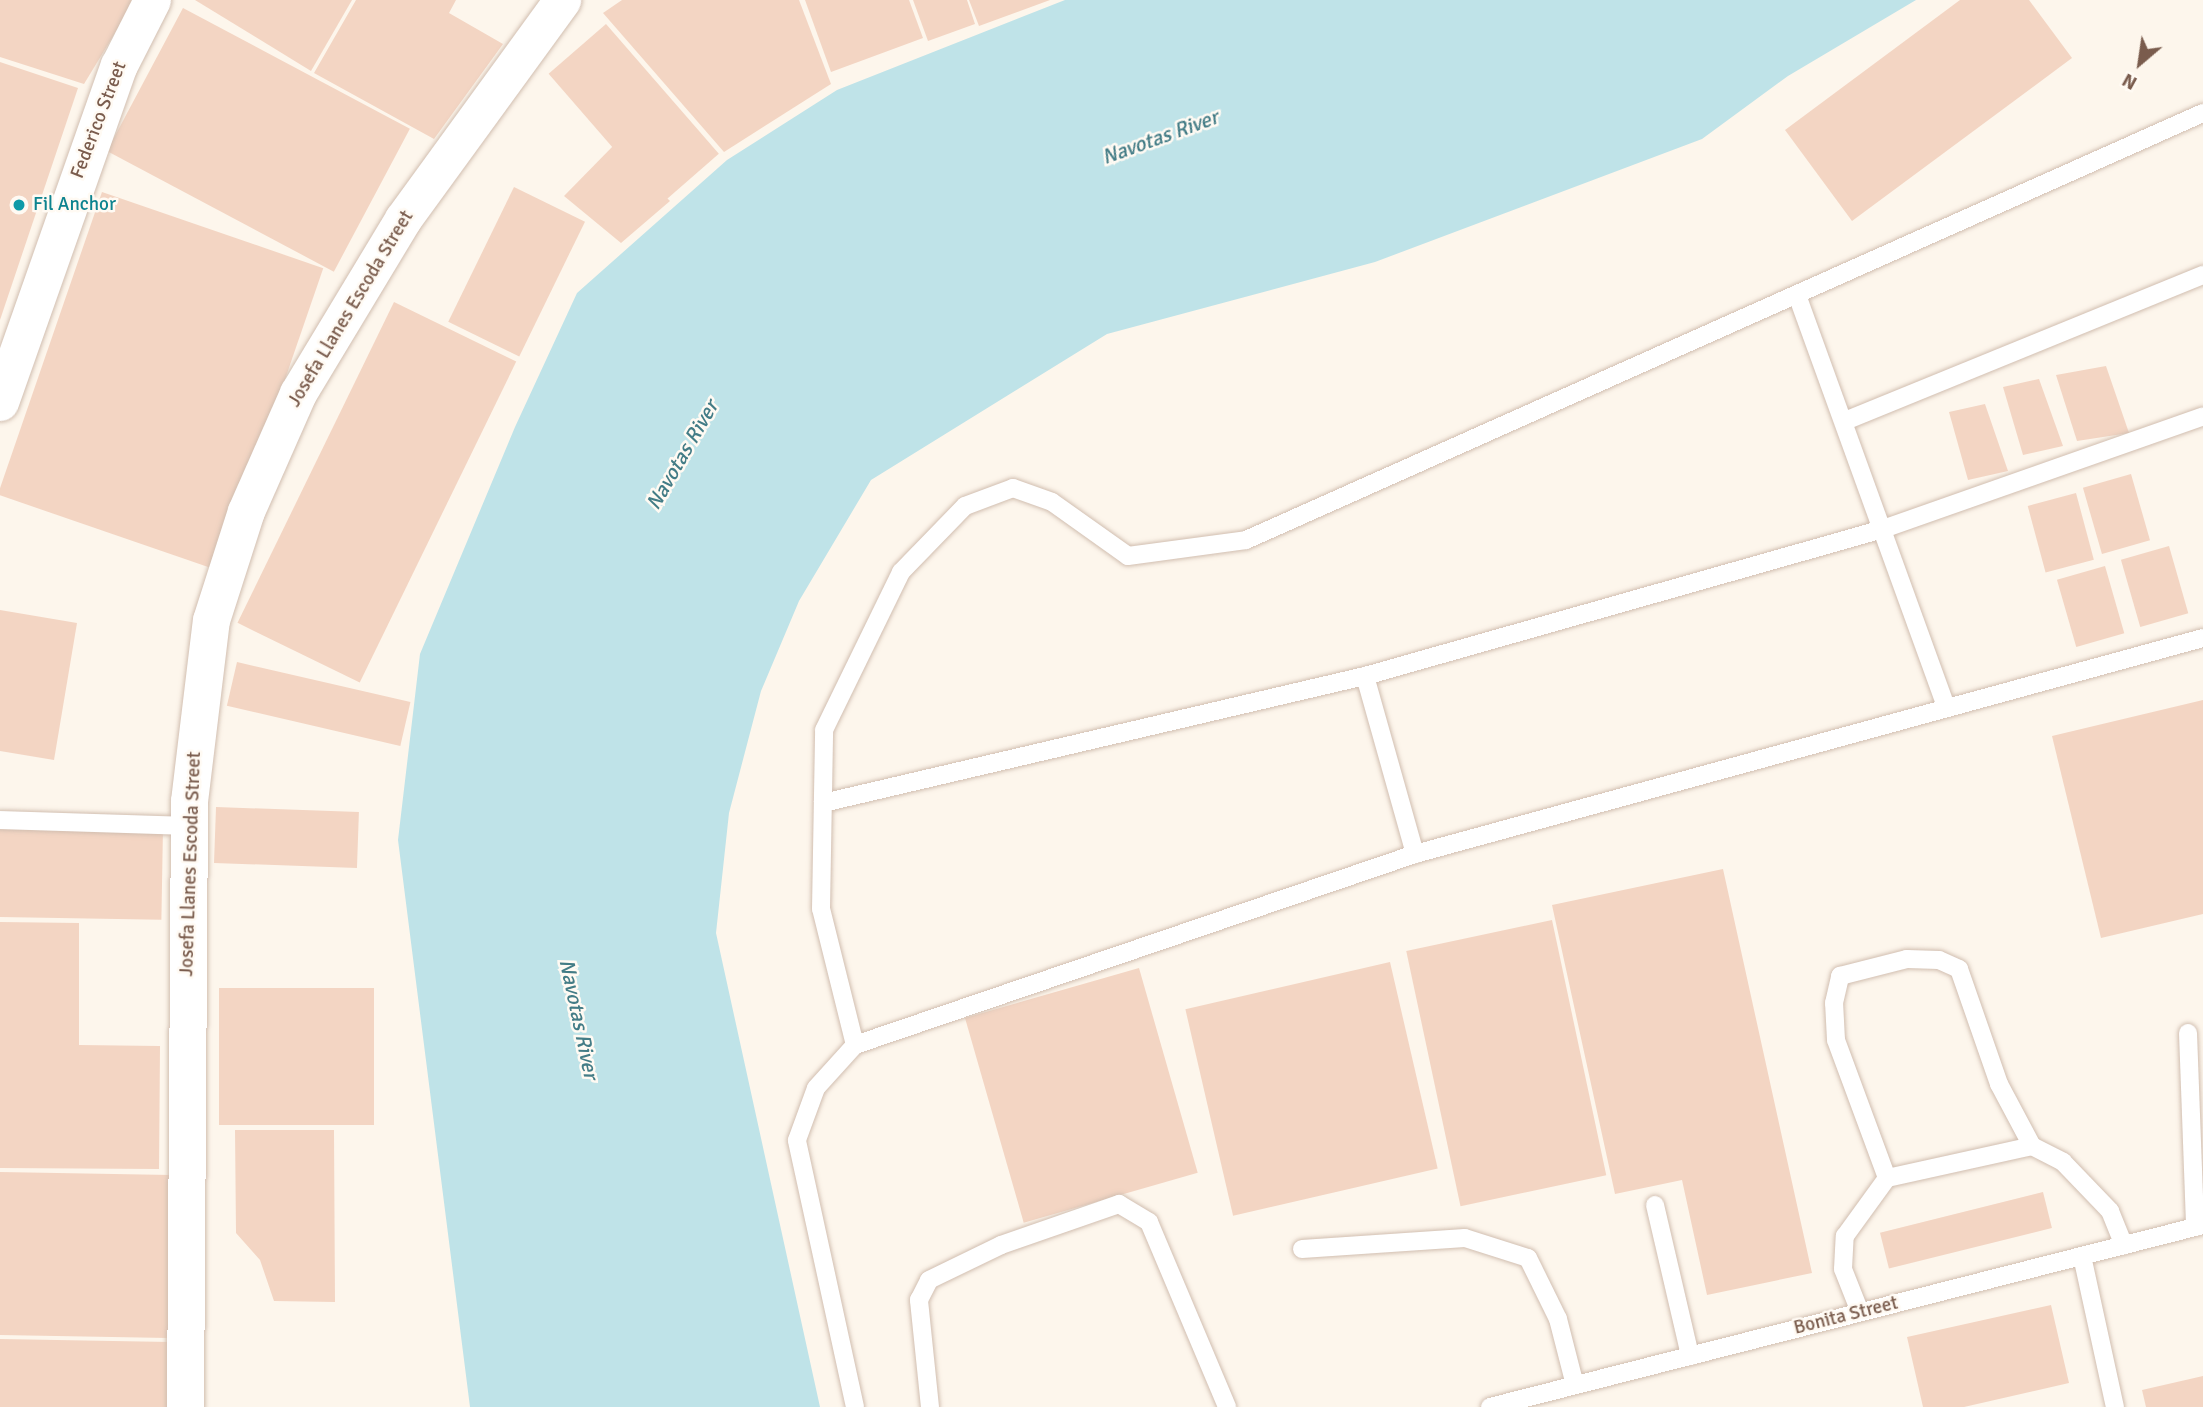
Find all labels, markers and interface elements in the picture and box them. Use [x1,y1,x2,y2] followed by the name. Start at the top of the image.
[2105,28,2175,98] north arrow
[66,58,132,182] street label: Federico Street
[2118,68,2141,95] text: N
[1098,104,1222,170] water label: Navotas River
[33,194,116,216] place label: Fil Anchor
[11,197,27,213] marker: Fil Anchor
[283,207,419,411] street label: Josefa Llanes Escoda Street
[641,396,723,514] water label: Navotas River
[176,751,206,977] street label: Josefa Llanes Escoda Street
[554,957,604,1081] water label: Navotas River
[1791,1292,1901,1340] street label: Bonita Street

